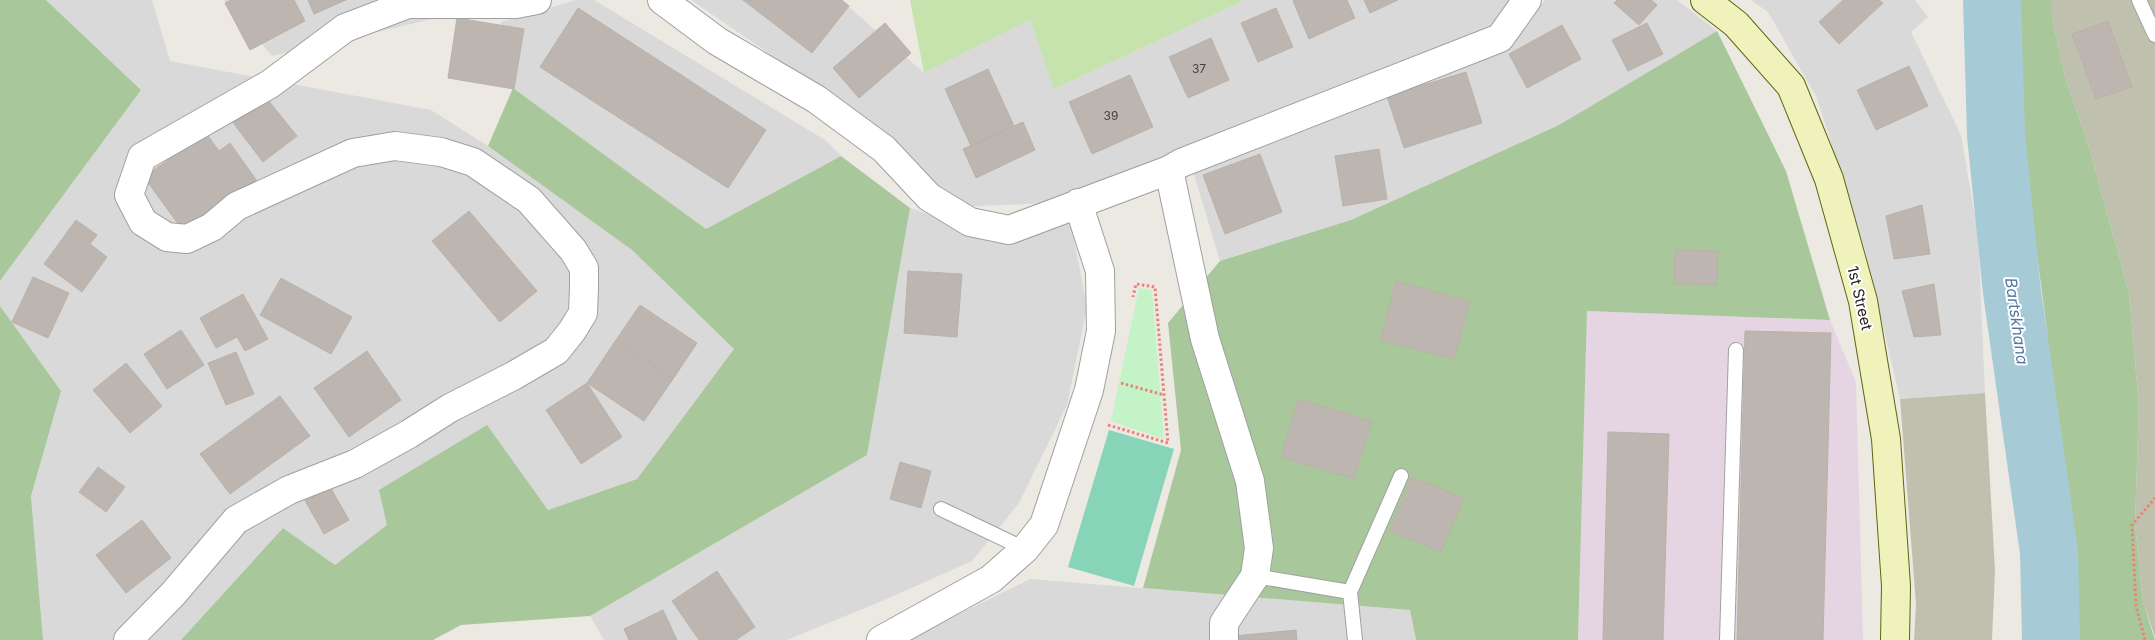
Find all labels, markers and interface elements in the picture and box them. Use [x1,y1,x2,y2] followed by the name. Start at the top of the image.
[1192,61,1206,76] house number: 37
[1104,108,1118,123] house number: 39
[1843,264,1877,332] street label: 1st Street
[2001,276,2033,366] water label: Bartskhana

